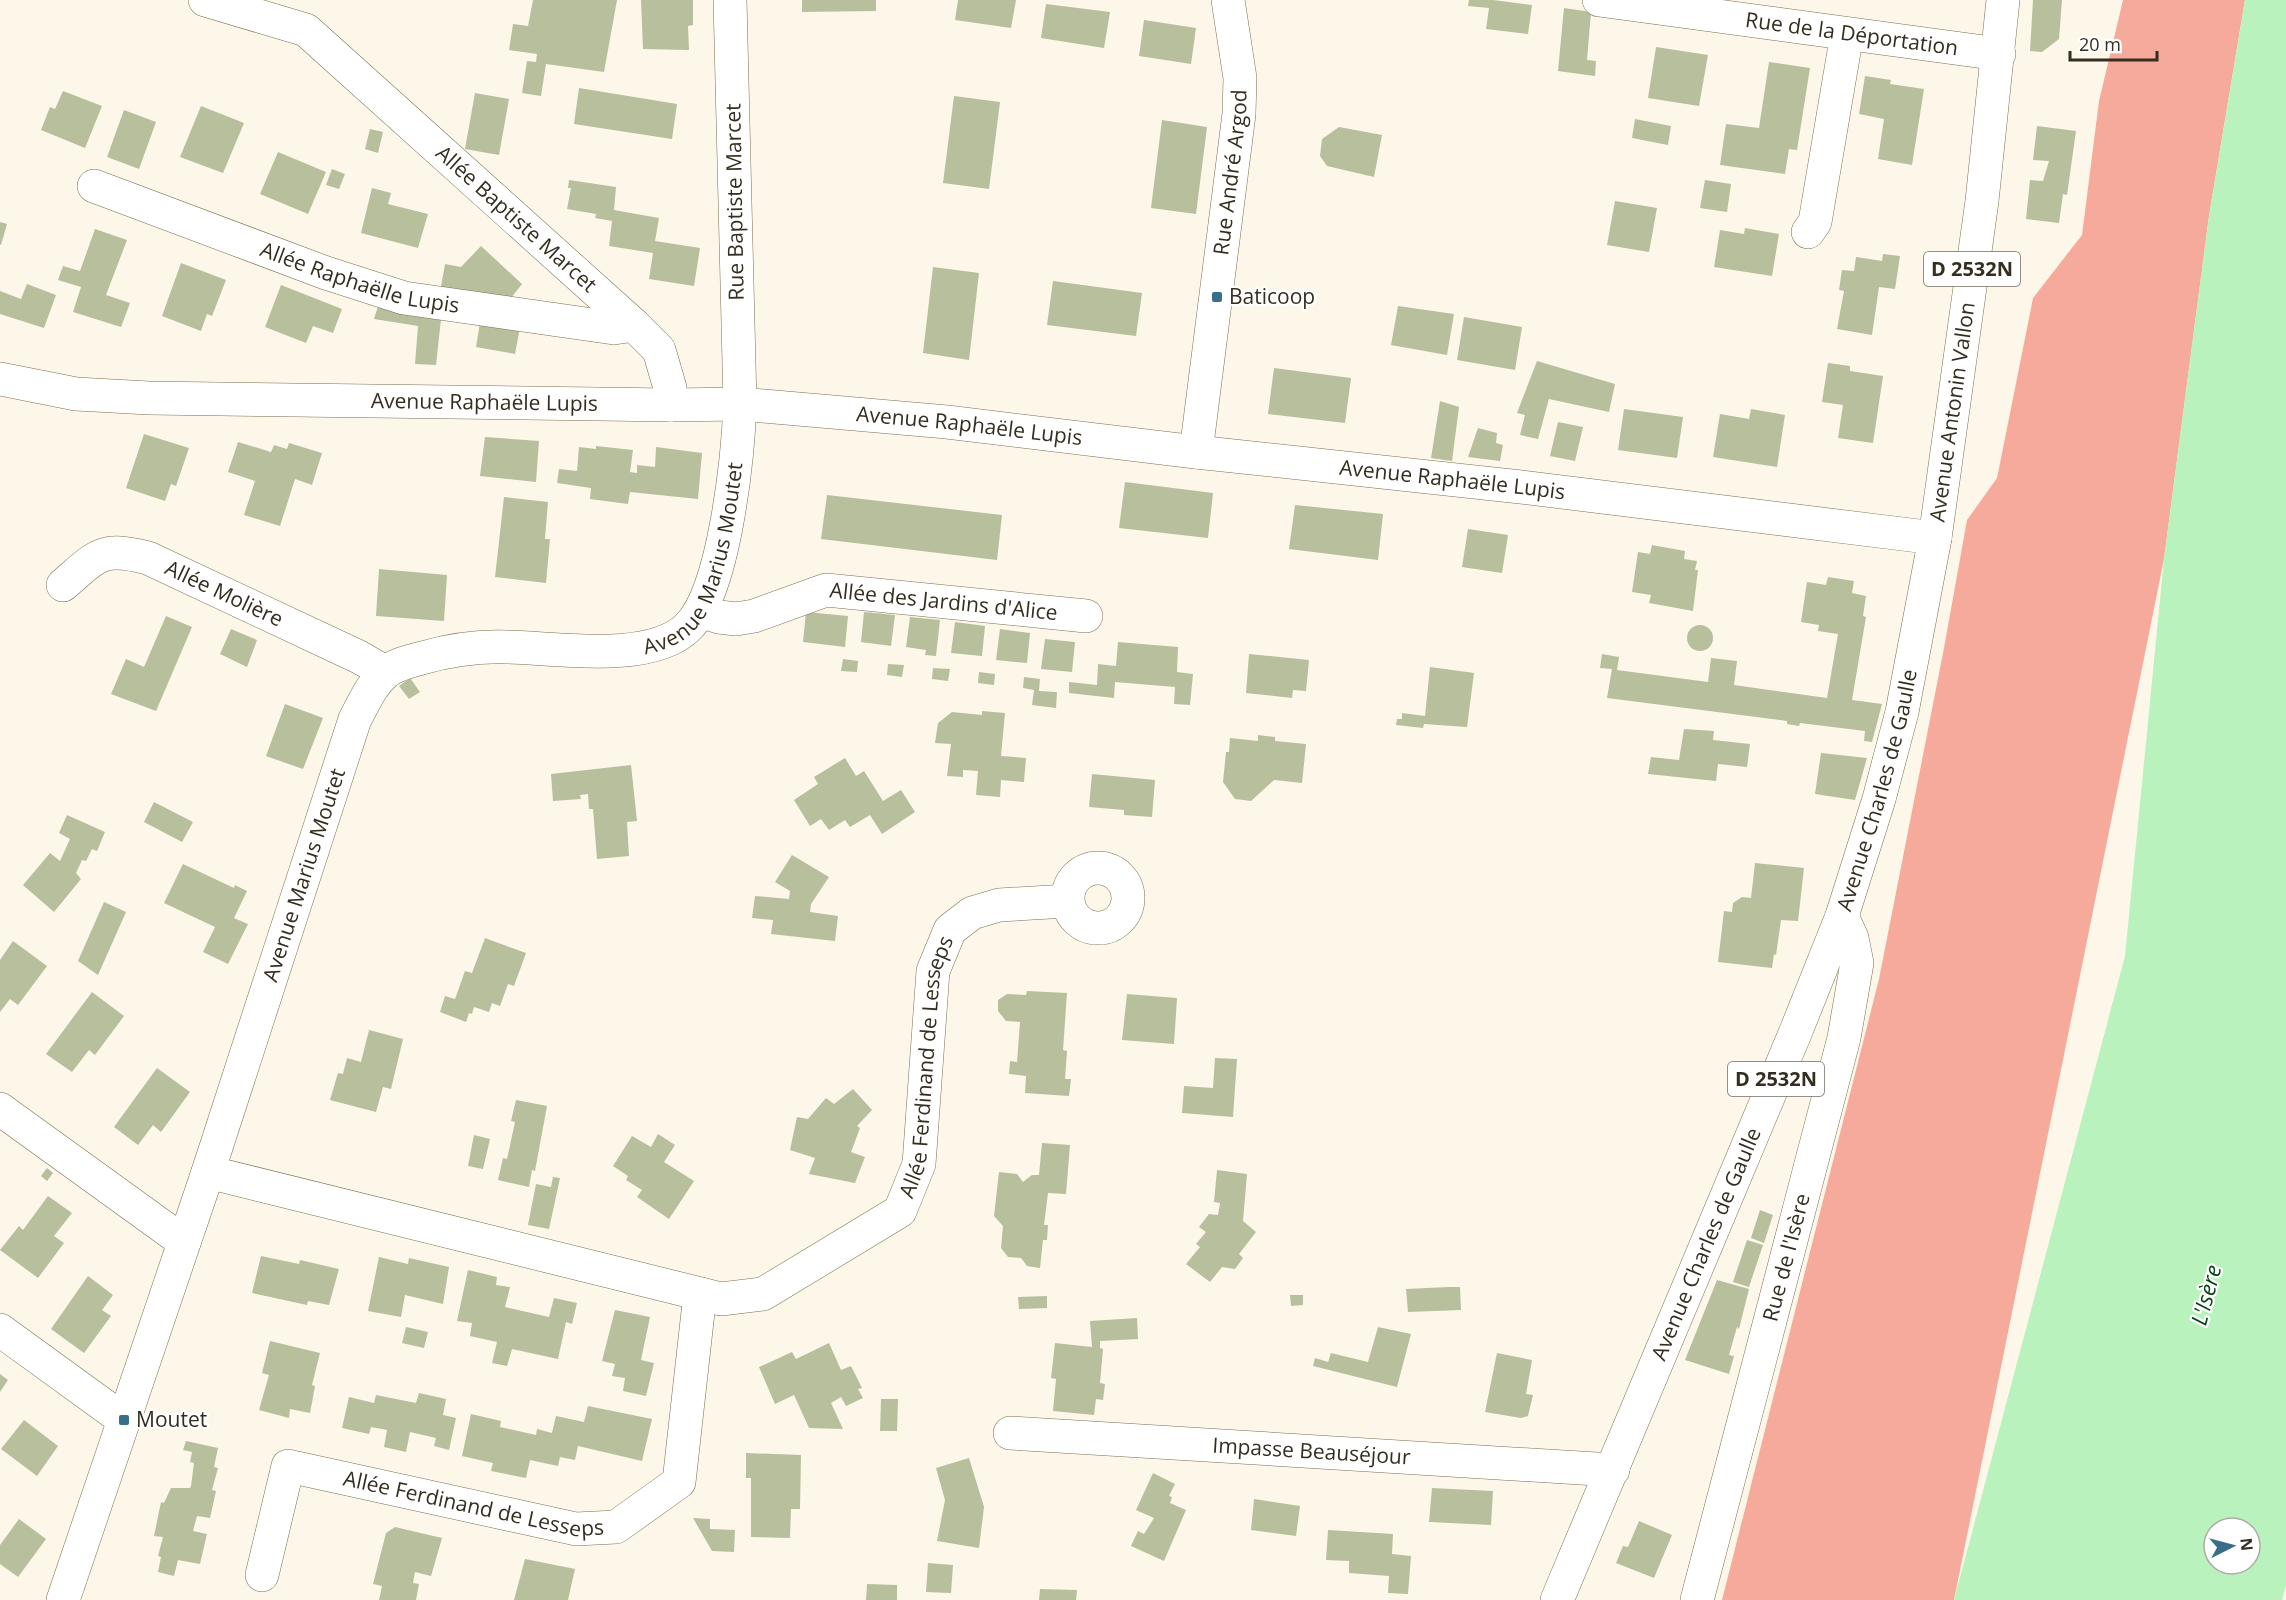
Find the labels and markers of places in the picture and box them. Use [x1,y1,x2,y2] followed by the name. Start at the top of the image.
[1229,282,1315,310] place label: Baticoop
[1210,290,1224,304] marker: Baticoop
[136,1405,207,1433] place label: Moutet
[117,1413,131,1427] marker: Moutet

